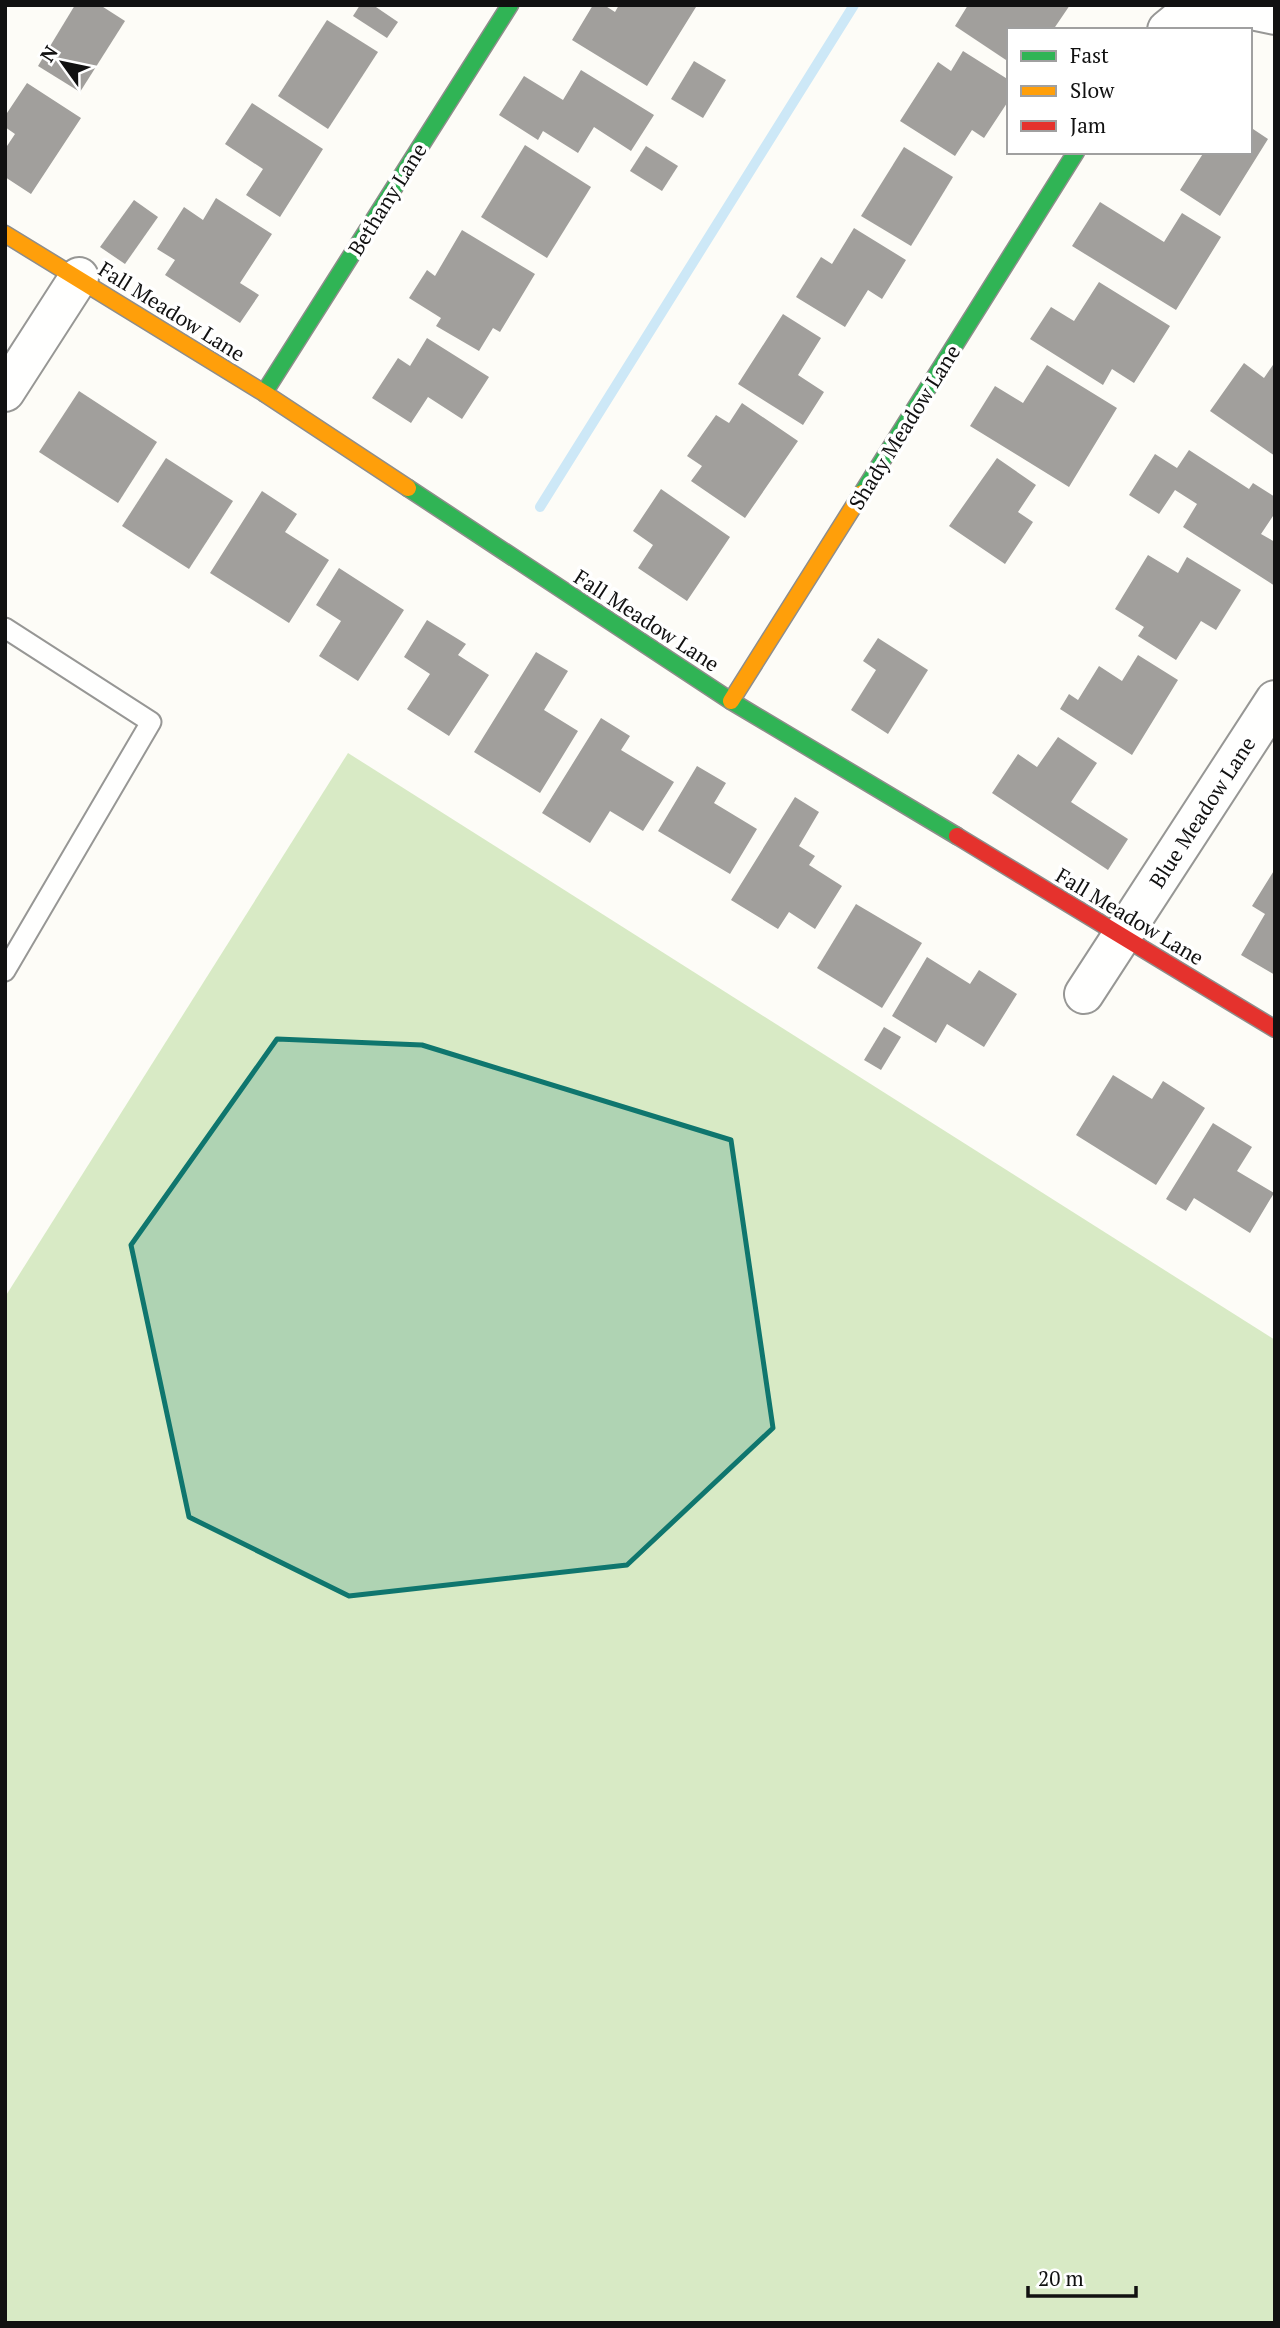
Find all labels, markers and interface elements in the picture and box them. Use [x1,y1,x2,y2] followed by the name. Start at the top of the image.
[28,28,98,98] north arrow
[1007,28,1252,154] legend
[34,40,63,66] text: N
[1070,41,1109,69] text: Fast
[1070,76,1115,104] text: Slow
[1070,111,1106,139] text: Jam
[341,137,433,261] street label: Bethany Lane
[93,255,251,367] street label: Fall Meadow Lane
[842,339,966,515] street label: Shady Meadow Lane
[569,563,725,677] street label: Fall Meadow Lane
[1143,731,1261,893] street label: Blue Meadow Lane
[1051,861,1209,971] street label: Fall Meadow Lane
[1028,2254,1136,2298] scale bar
[1038,2264,1084,2292] text: 20 m

